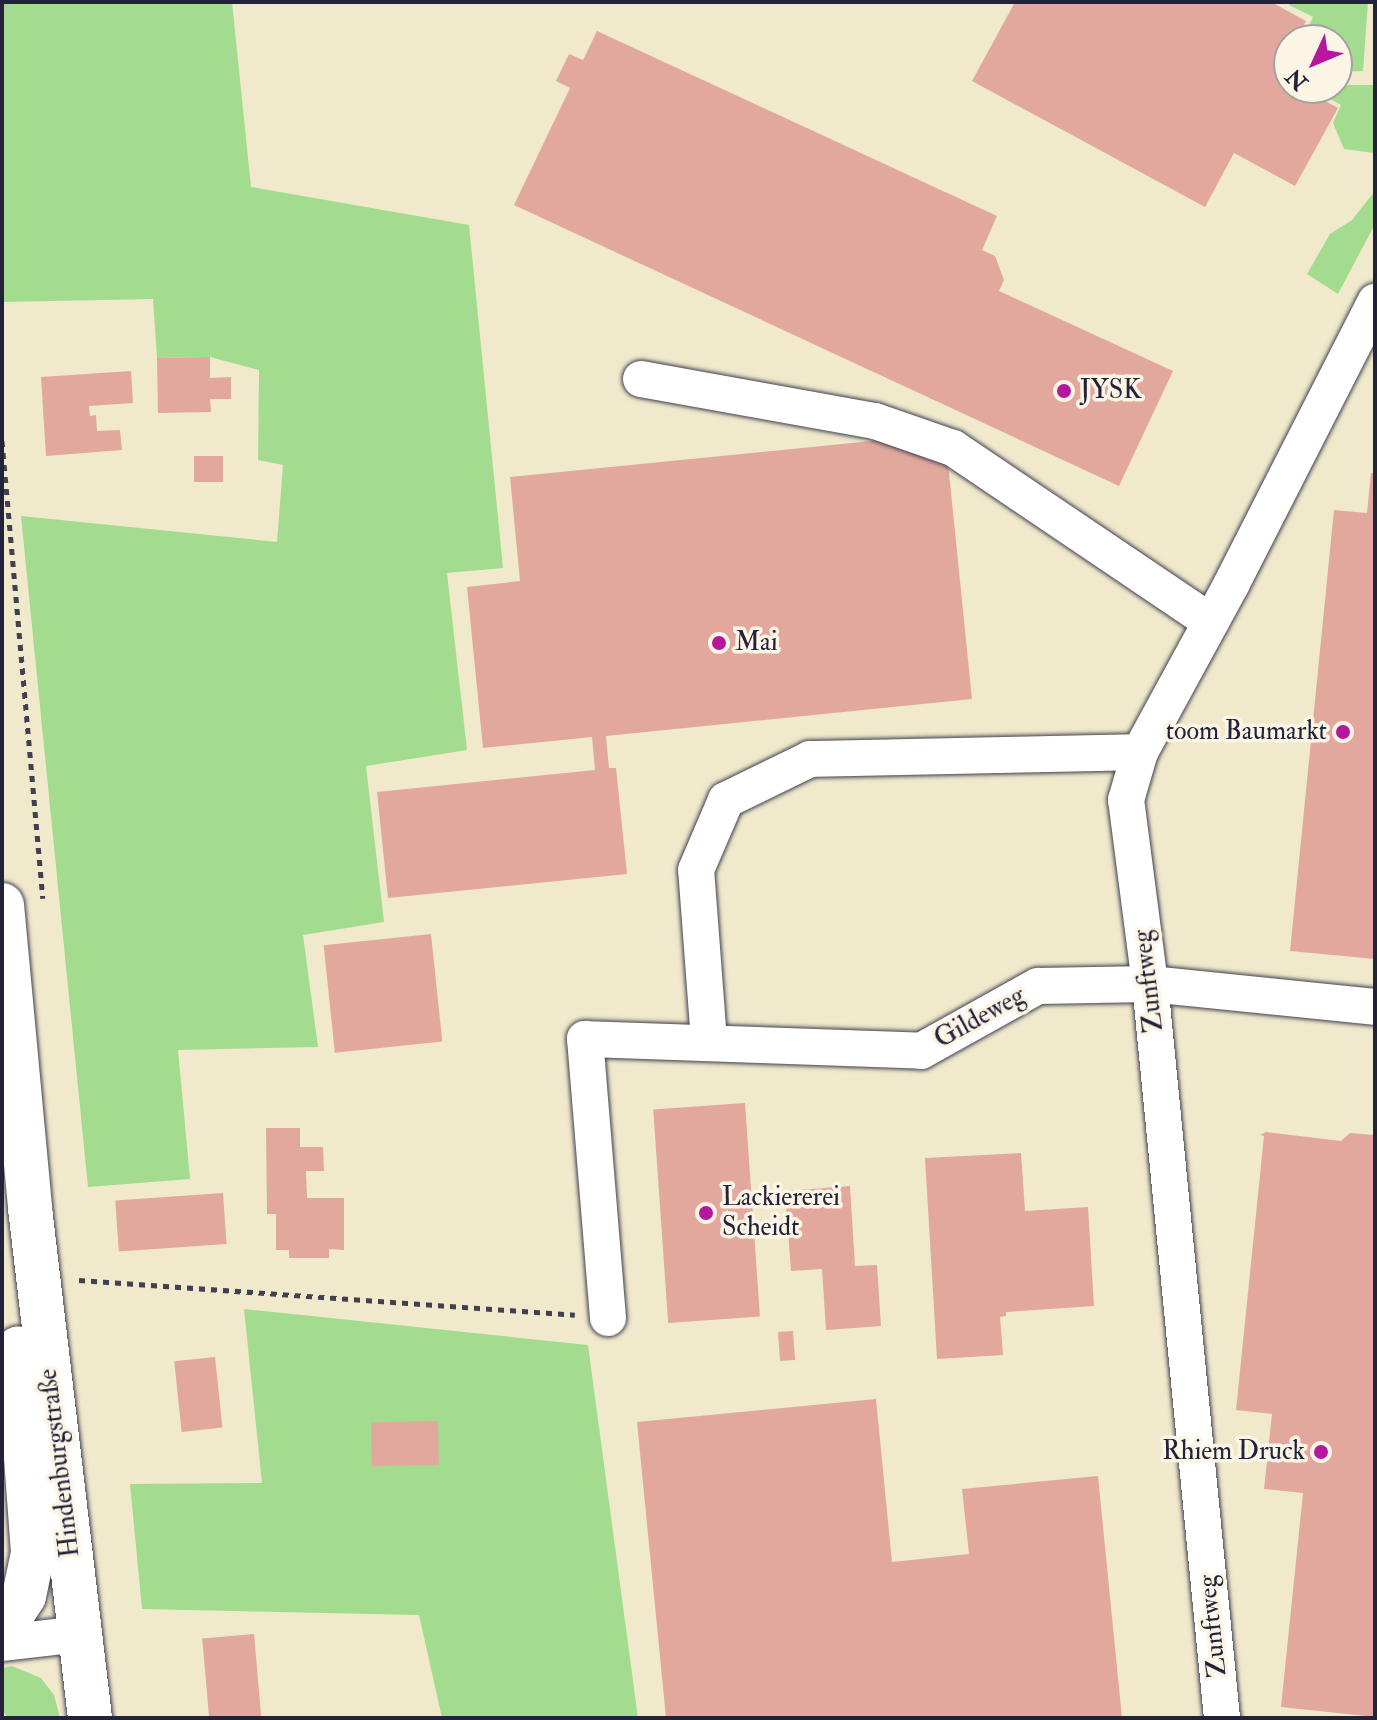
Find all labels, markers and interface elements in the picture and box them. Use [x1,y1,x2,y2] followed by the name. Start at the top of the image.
[1273,24,1353,104] north arrow
[1280,62,1314,96] text: N
[1080,375,1141,407] place label: JYSK
[1055,382,1073,400] marker: JYSK
[735,627,778,659] place label: Mai
[710,634,728,652] marker: Mai
[1166,716,1327,748] place label: toom Baumarkt
[1334,723,1352,741] marker: toom Baumarkt
[1127,928,1171,1034] street label: Zunftweg
[929,980,1031,1056] street label: Gildeweg
[722,1182,840,1244] place label: Lackiererei Scheidt
[697,1204,715,1222] marker: Lackiererei Scheidt
[33,1367,87,1559] street label: Hindenburgstraße
[1162,1436,1305,1468] place label: Rhiem Druck
[1312,1443,1330,1461] marker: Rhiem Druck
[1192,1573,1234,1679] street label: Zunftweg

